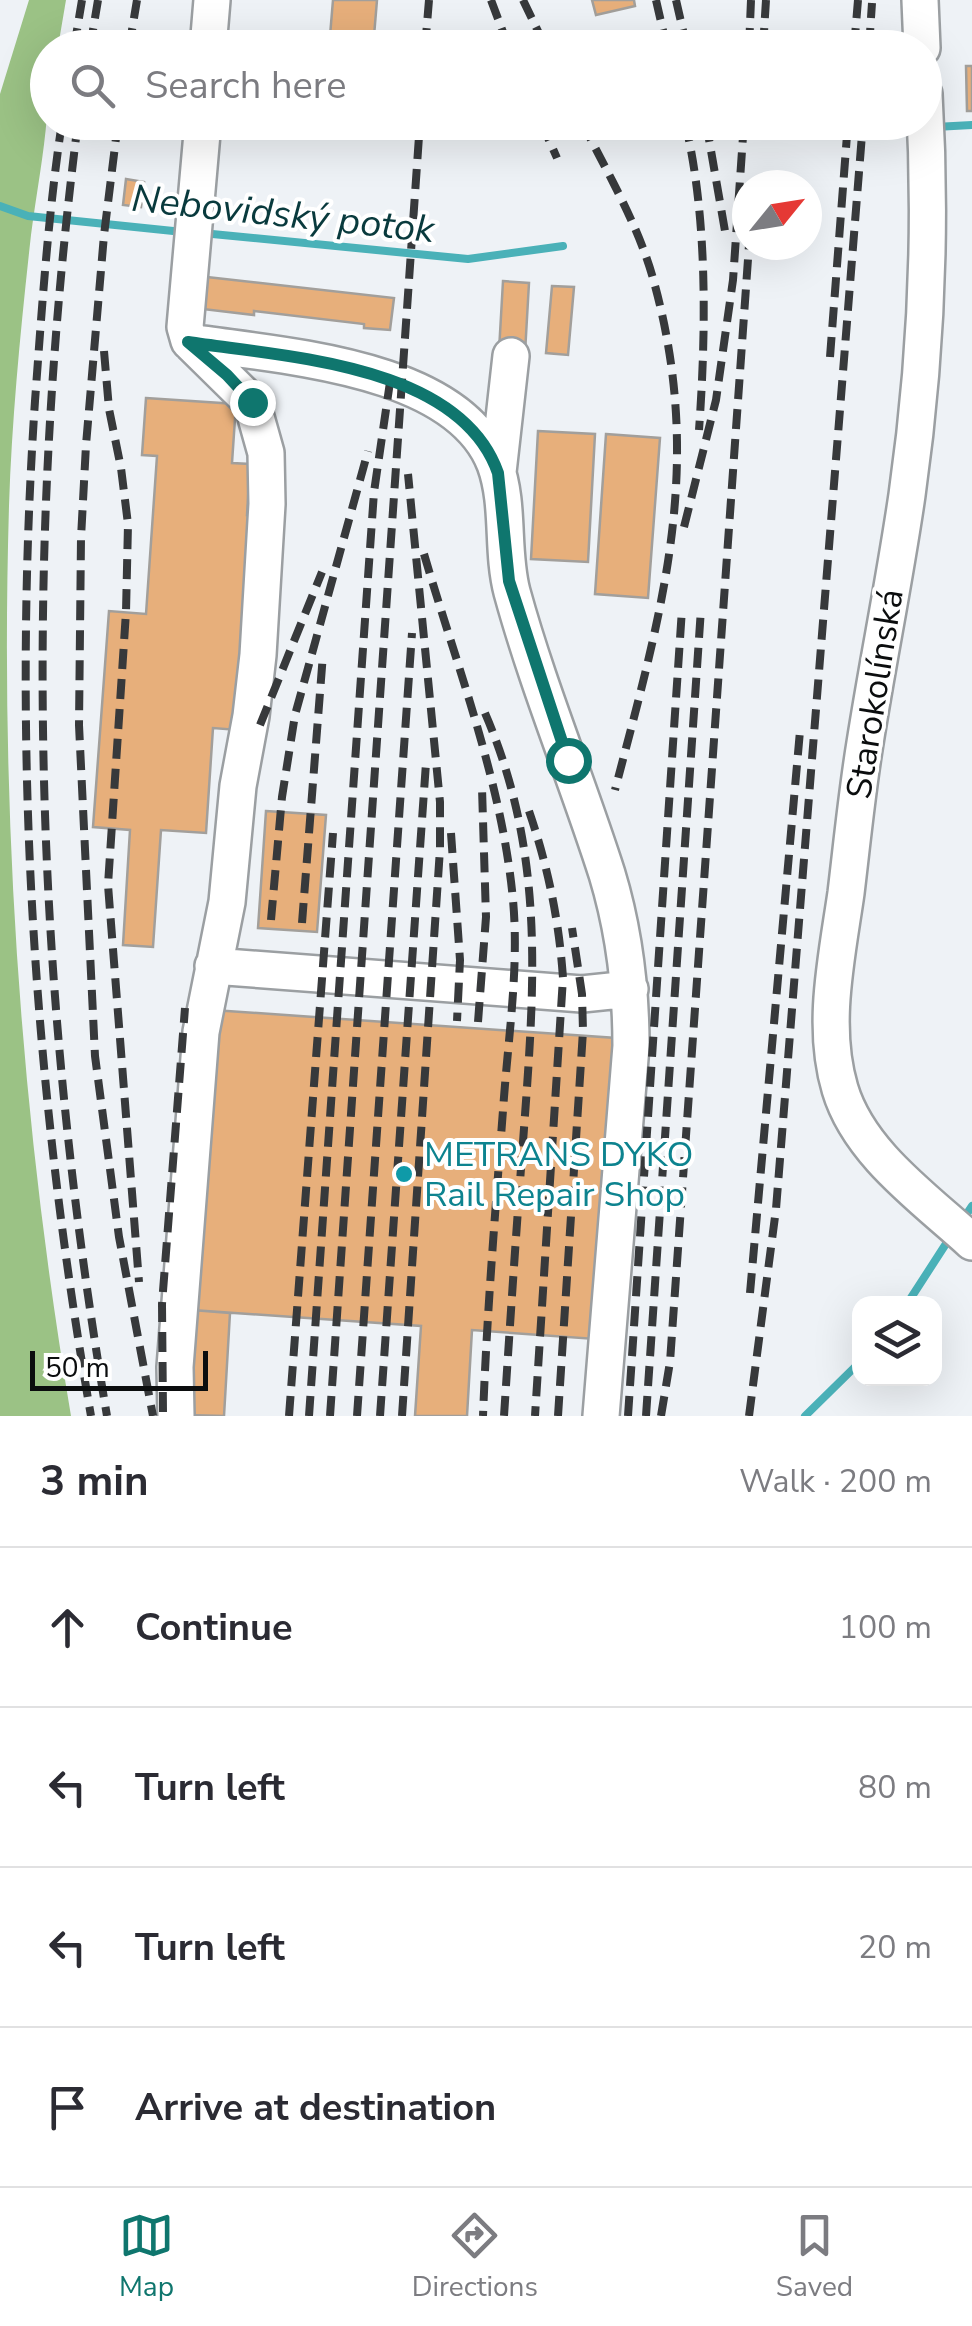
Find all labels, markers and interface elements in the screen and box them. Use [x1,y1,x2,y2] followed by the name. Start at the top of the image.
[30,30,942,140] search box
[65,58,120,113] icon: search
[145,60,346,111] text: Search here
[732,170,822,260] north arrow
[129,173,438,255] water label: Nebovidský potok
[230,380,276,426] route end
[835,586,915,802] street label: Starokolínská
[546,738,592,784] route start
[424,1131,693,1218] place label: METRANS DYKO Rail Repair Shop
[393,1163,415,1185] marker: METRANS DYKO Rail Repair Shop
[852,1296,942,1386] map controls
[852,1296,942,1386] button: layers
[30,1346,208,1390] scale bar
[45,1349,110,1387] text: 50 m
[40,1453,149,1510] text: 3 min
[739,1460,932,1503] text: Walk · 200 m
[40,1600,95,1655] icon: ahead
[135,1602,293,1653] text: Continue
[839,1606,932,1649] text: 100 m
[40,1760,95,1815] icon: left
[135,1762,285,1813] text: Turn left
[858,1766,932,1809] text: 80 m
[40,1920,95,1975] icon: left
[135,1922,285,1973] text: Turn left
[858,1926,932,1969] text: 20 m
[40,2080,95,2135] icon: arrive
[135,2082,496,2133] text: Arrive at destination
[119,2208,174,2306] tab: Map
[412,2208,538,2306] tab: Directions
[776,2208,853,2306] tab: Saved

